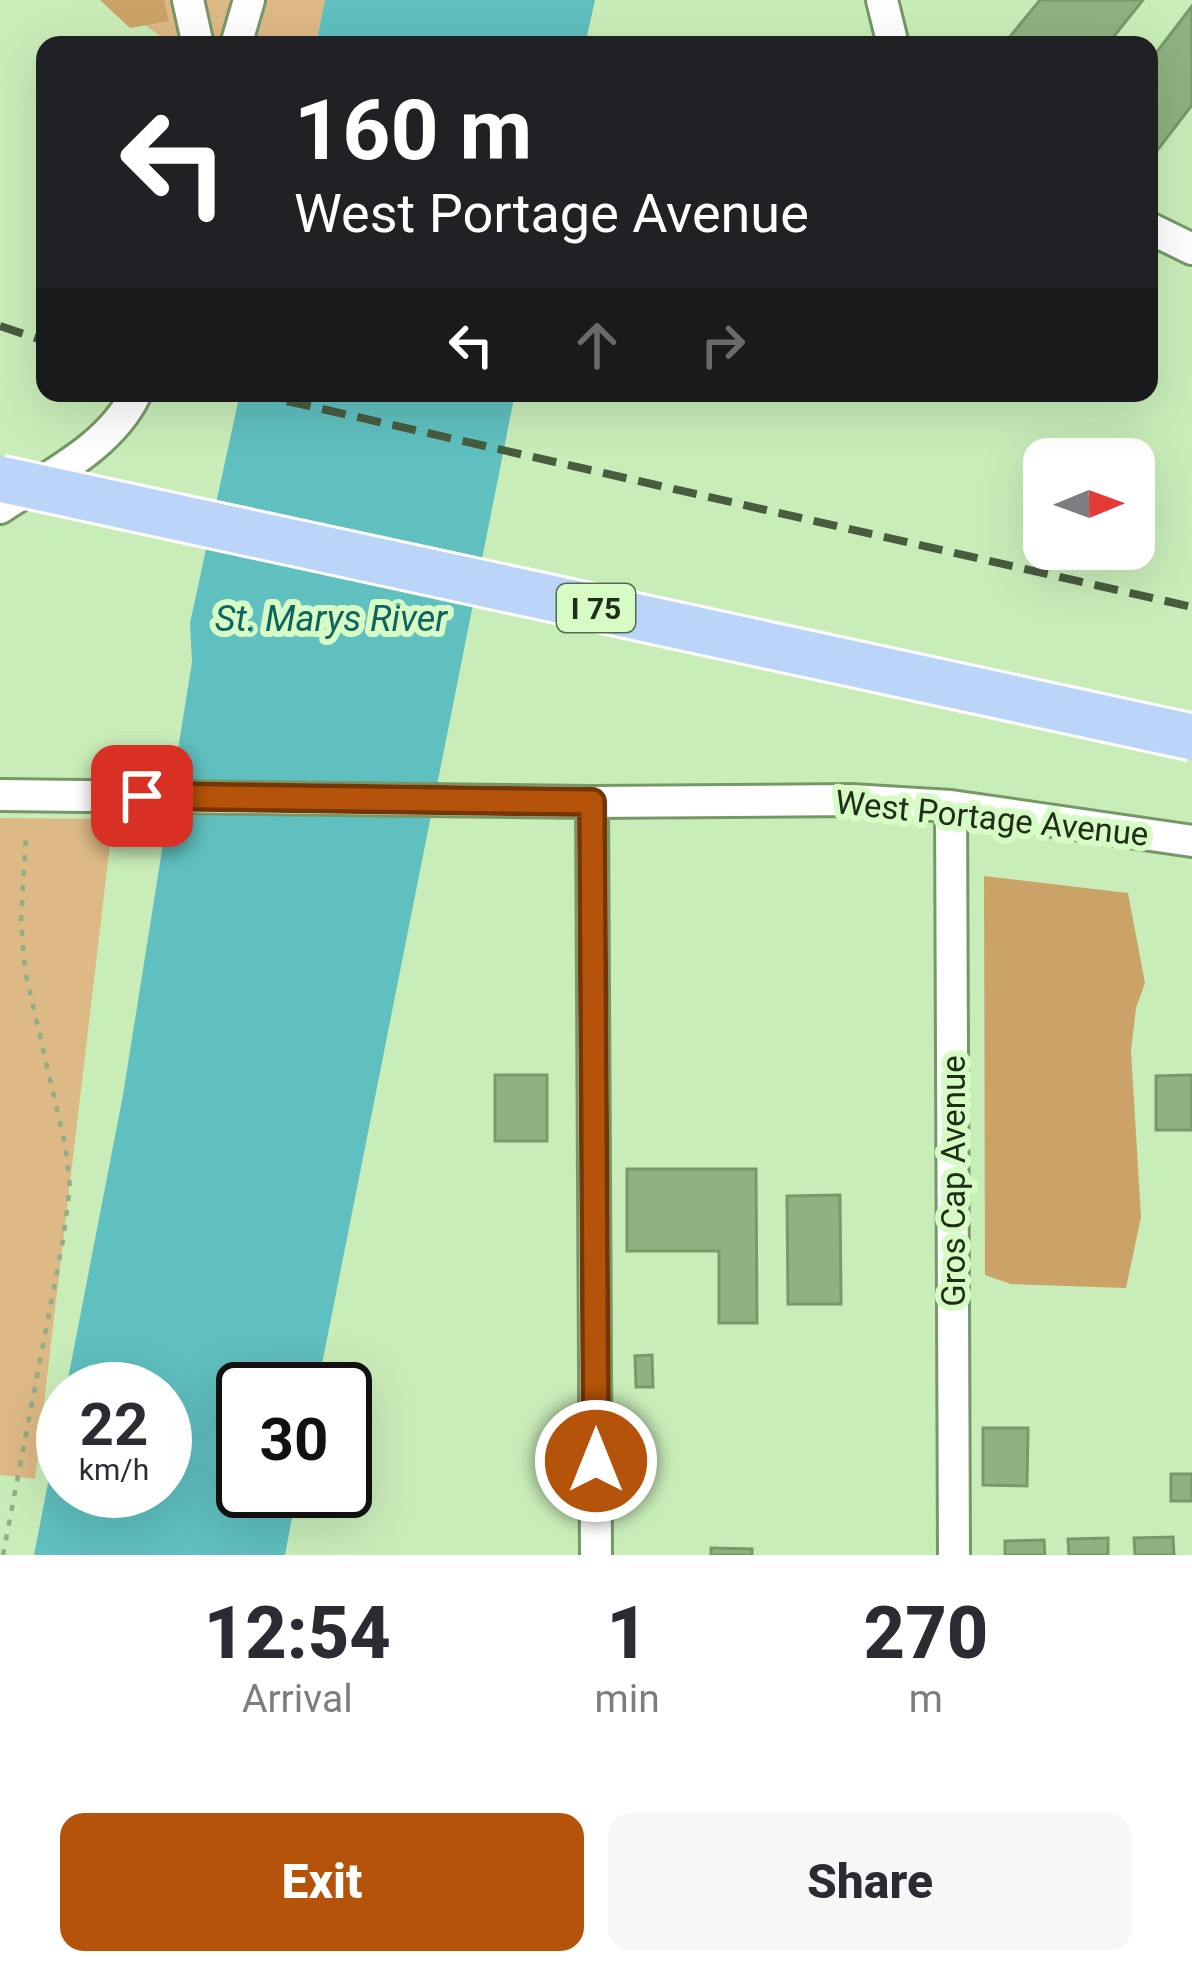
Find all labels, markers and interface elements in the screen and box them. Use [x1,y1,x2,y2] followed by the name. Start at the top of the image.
[294,81,532,180] text: 160 m
[96,84,252,240] icon: left
[294,182,809,245] text: West Portage Avenue
[438,312,504,378] icon: left
[564,312,630,378] icon: ahead
[690,312,756,378] icon: right
[1023,438,1155,570] north arrow
[1023,438,1155,570] map controls
[557,584,635,632] road number: I 75
[215,598,448,640] water label: St. Marys River
[91,745,193,847] pin
[109,763,175,829] icon: arrive
[834,782,1150,854] street label: West Portage Avenue
[934,1055,973,1307] street label: Gros Cap Avenue
[216,1362,372,1518] speed limit sign: 30
[80,1389,148,1460] text: 22
[533,1398,659,1524] position arrow
[79,1452,149,1487] text: km/h
[204,1591,391,1676] text: 12:54
[606,1591,648,1676] text: 1
[864,1591,988,1676] text: 270
[242,1676,353,1722] text: Arrival
[595,1676,660,1722] text: min
[909,1676,943,1722] text: m
[60,1813,584,1951] button: Exit
[608,1813,1132,1951] button: Share

